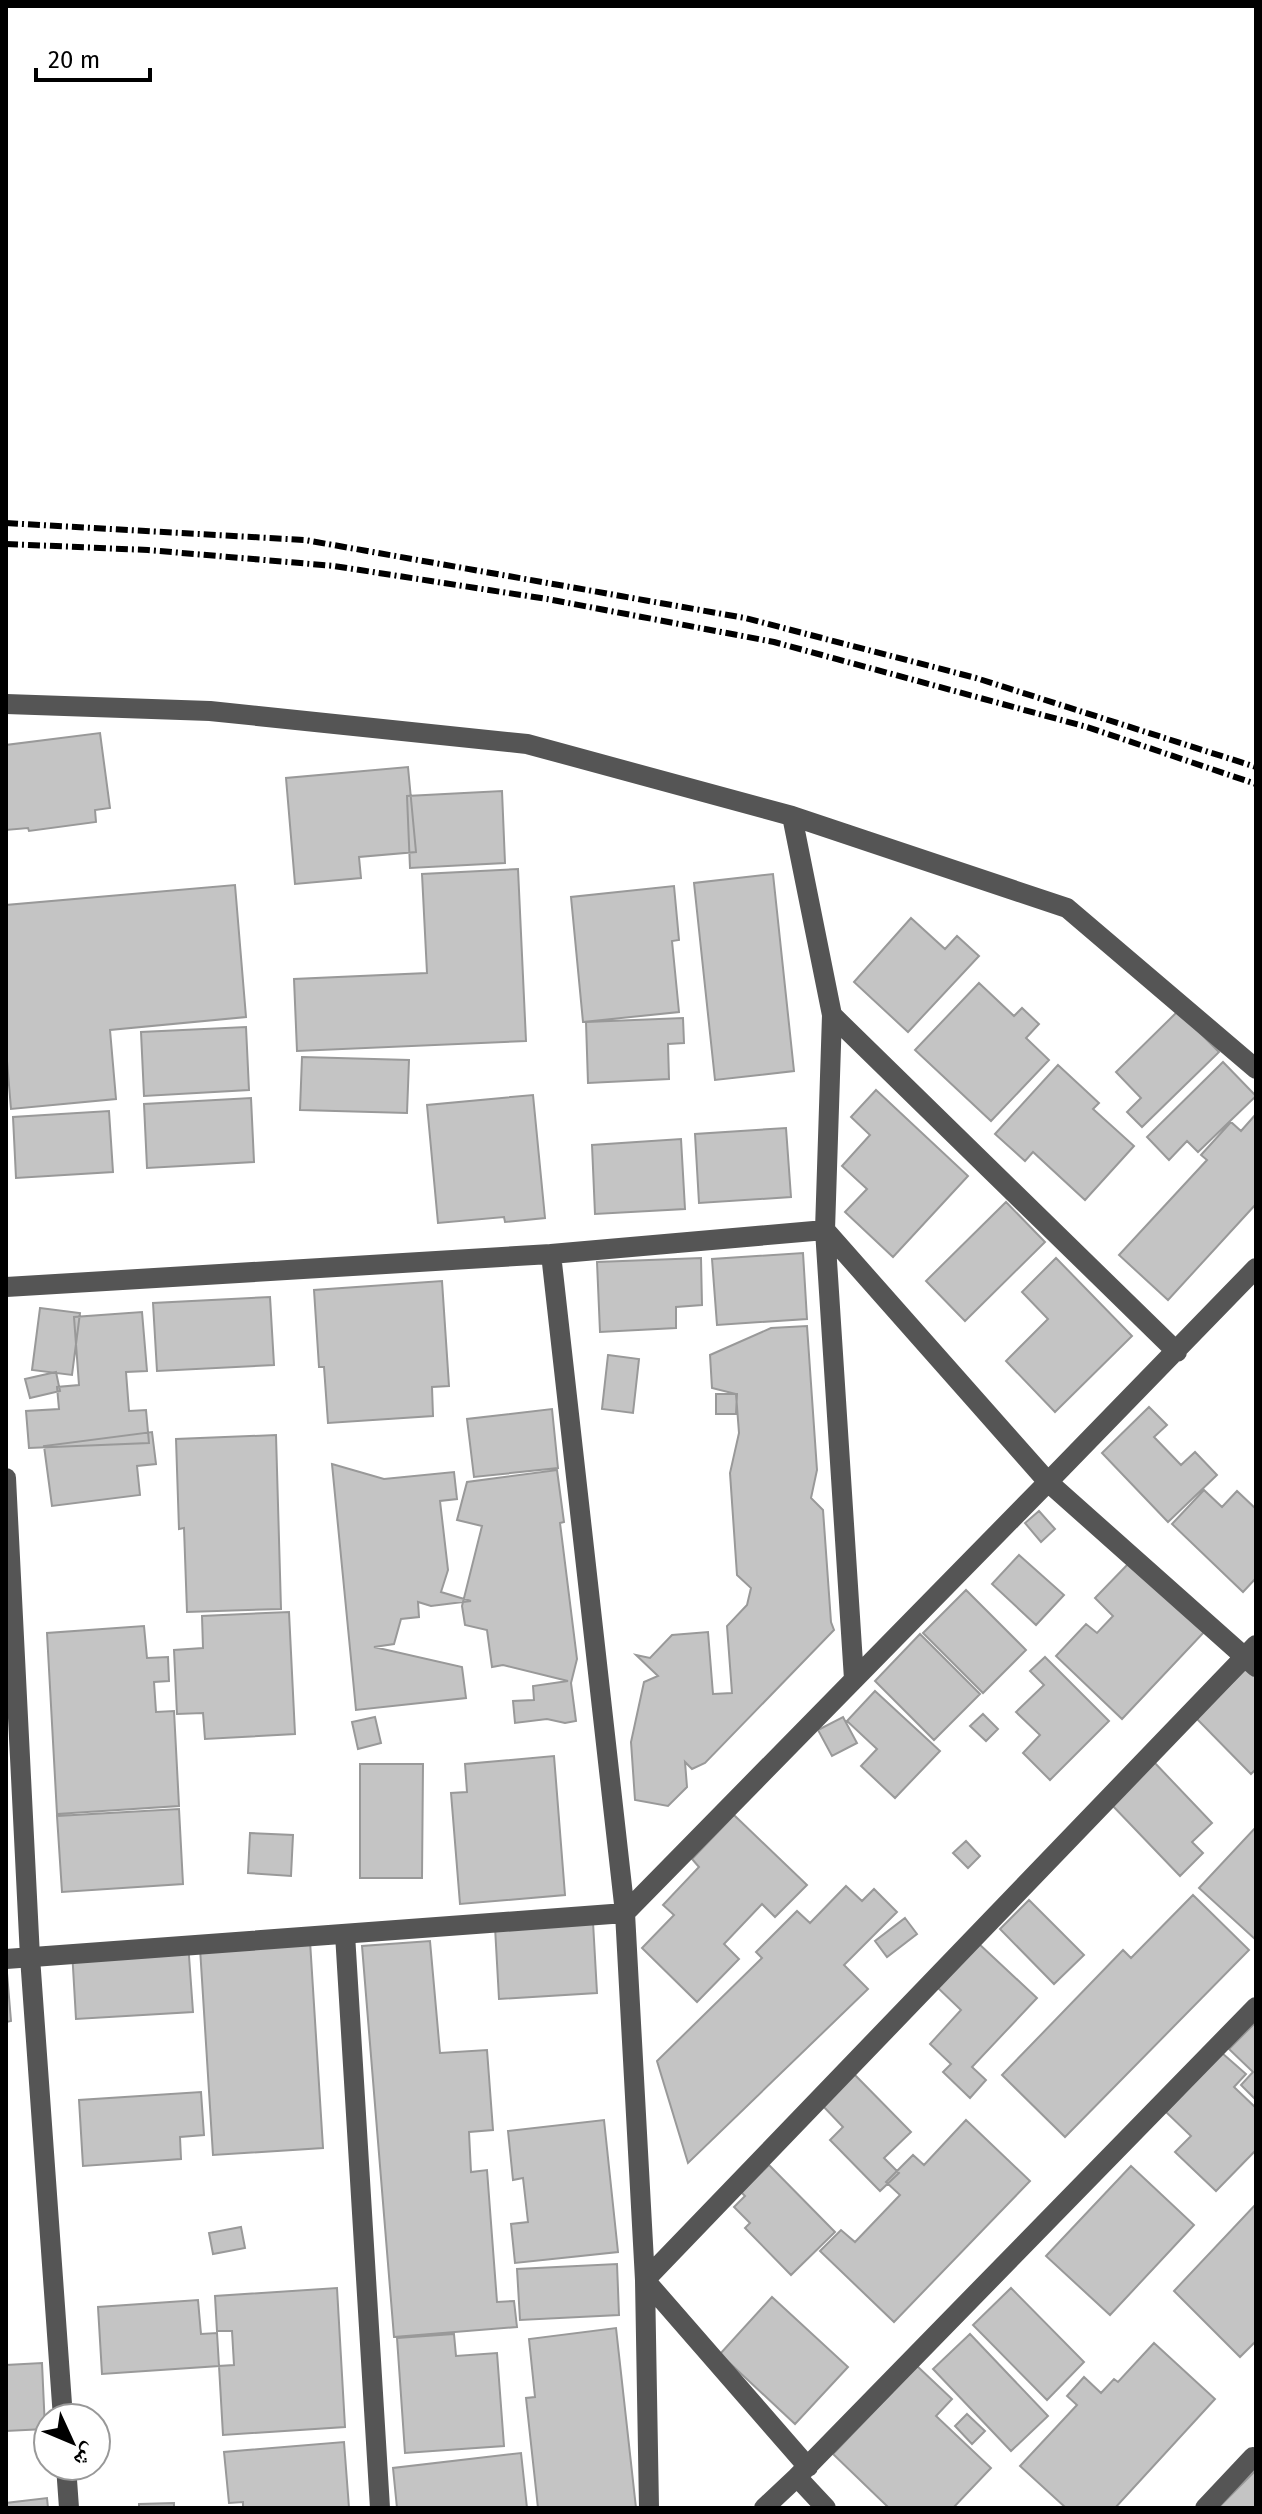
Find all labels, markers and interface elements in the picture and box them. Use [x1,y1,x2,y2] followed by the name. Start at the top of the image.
[36,32,150,82] scale bar
[48,46,100,74] text: 20 m
[32,2402,112,2482] north arrow
[68,2438,104,2473] text: ش

